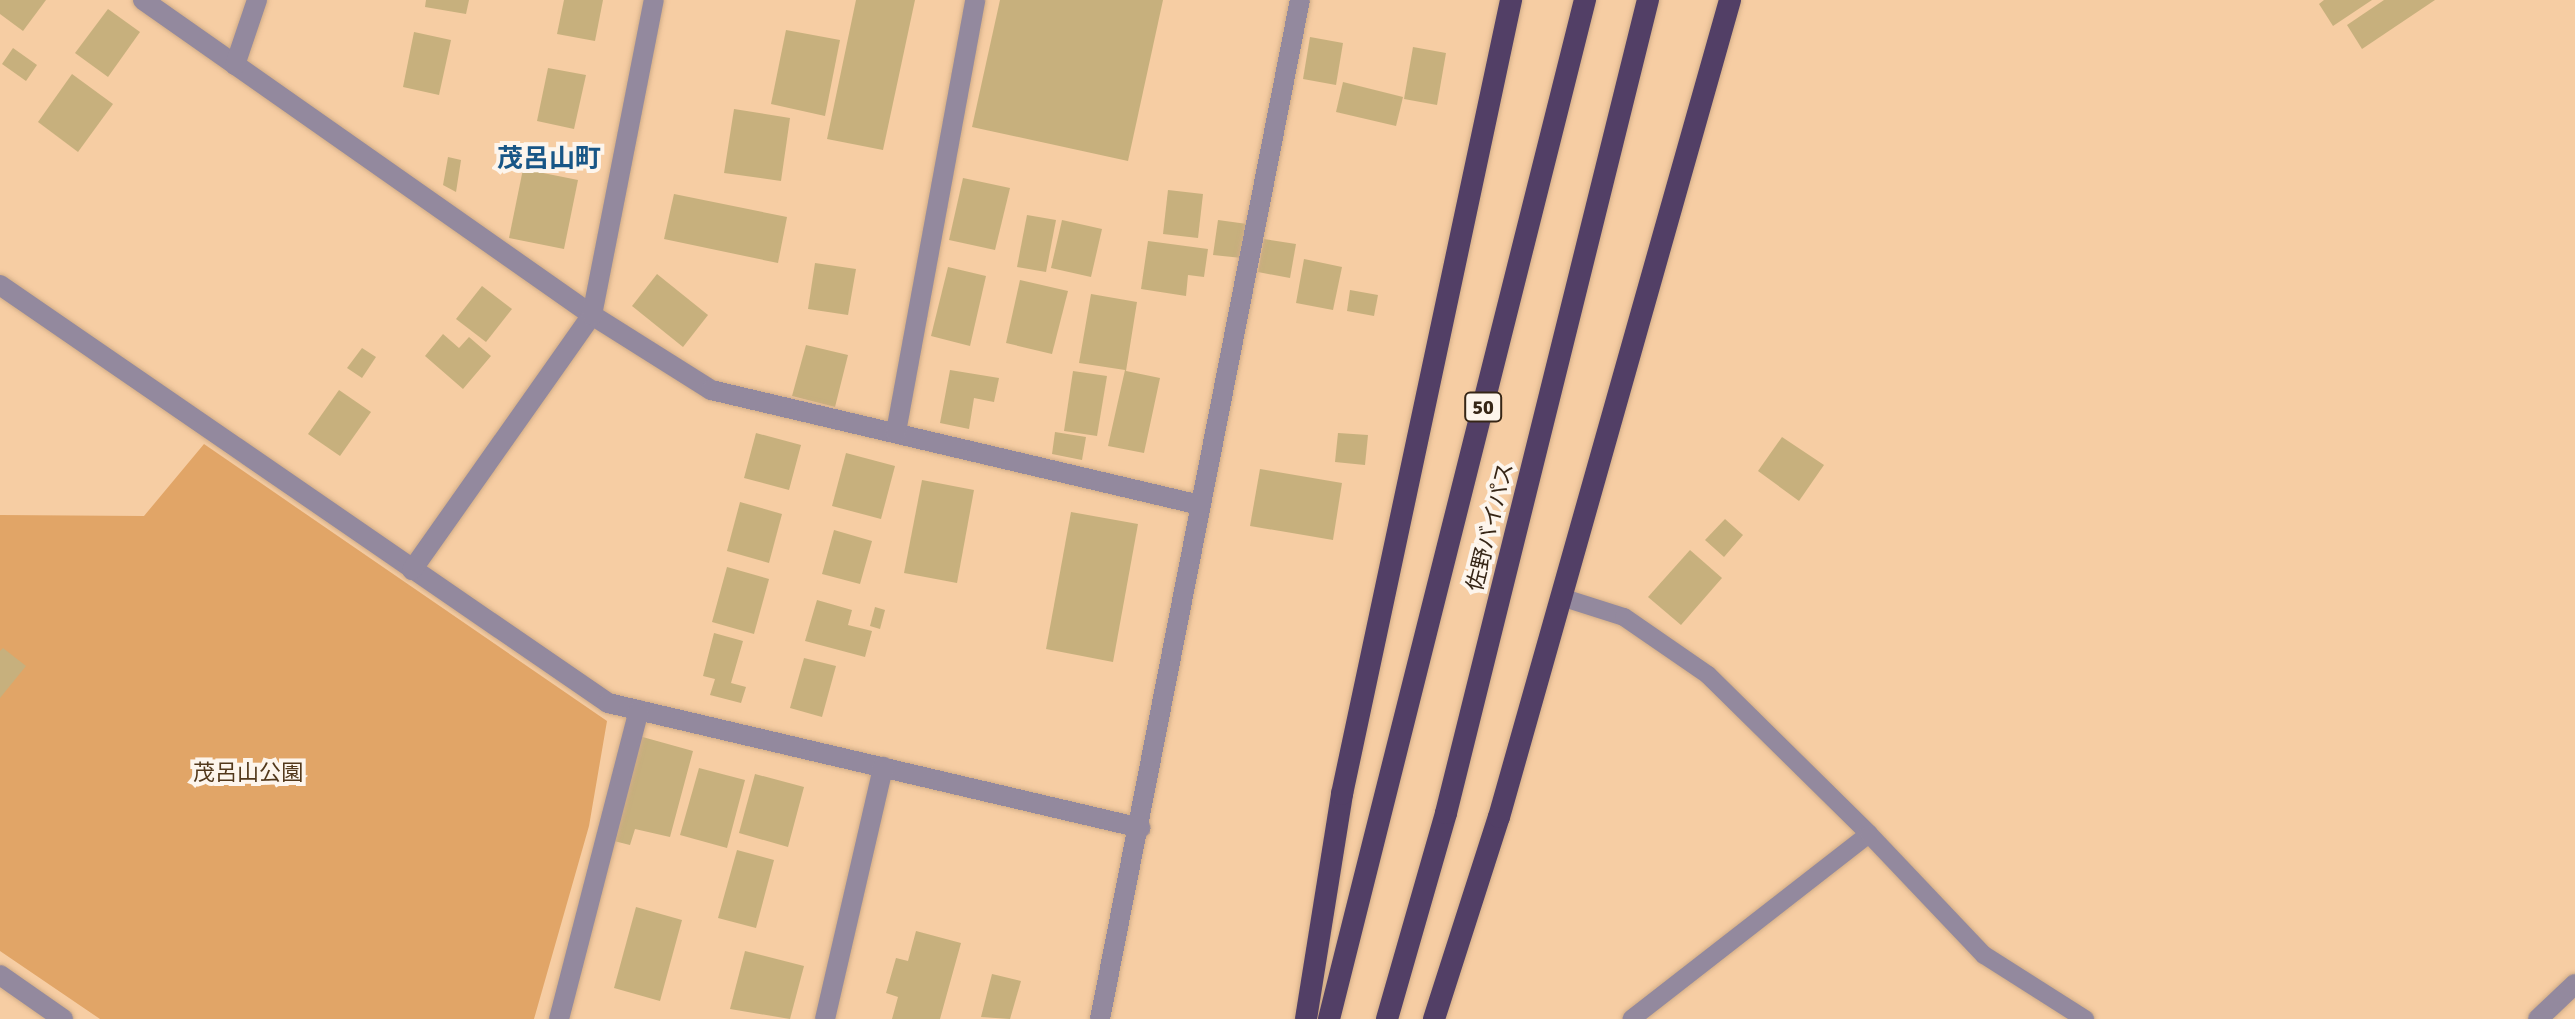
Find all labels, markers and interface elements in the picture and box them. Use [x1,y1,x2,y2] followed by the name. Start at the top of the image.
[497,144,601,176] district label: 茂呂山町
[1463,391,1503,423] road number: 50
[1461,460,1519,594] street label: 佐野バイパス
[193,760,303,786] park label: 茂呂山公園

